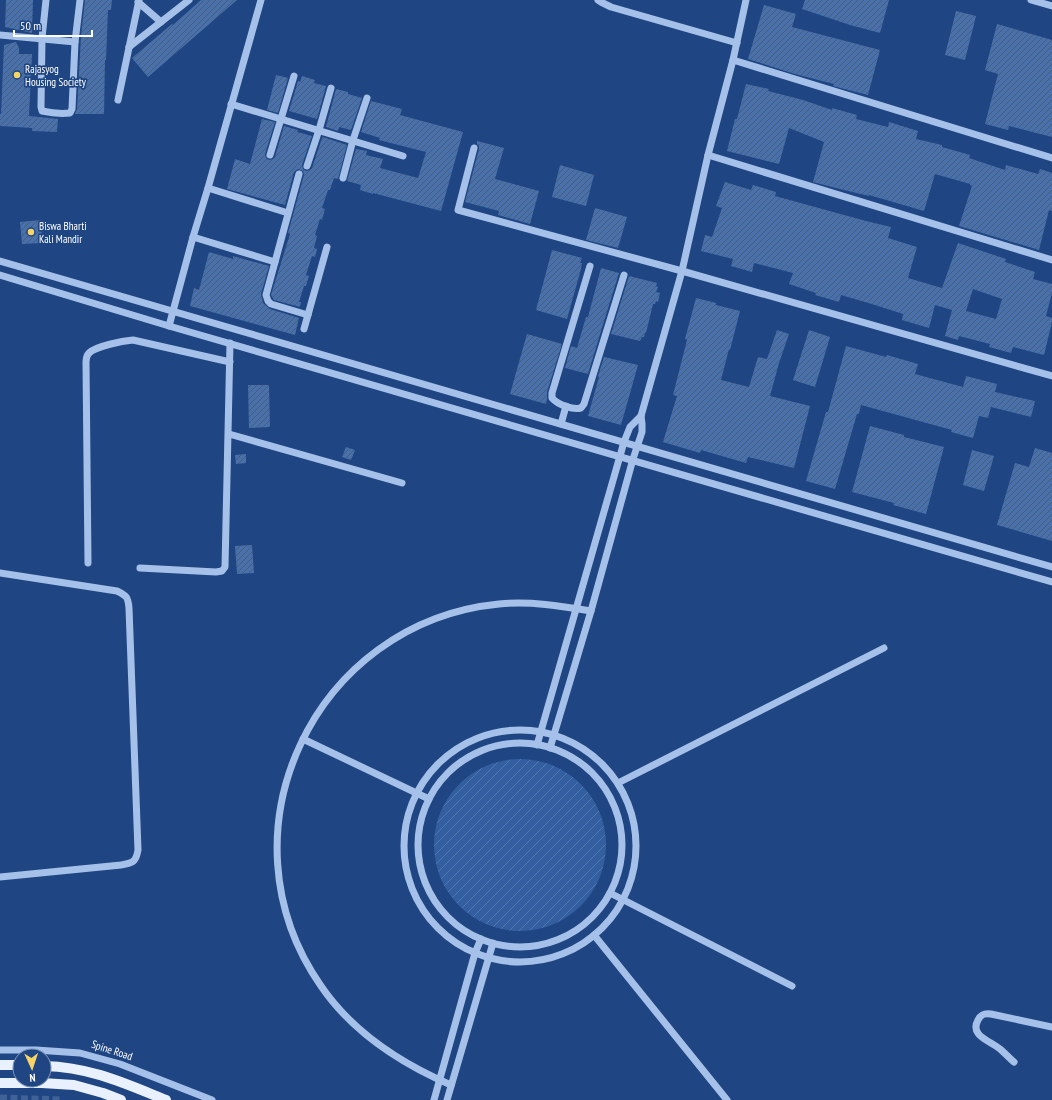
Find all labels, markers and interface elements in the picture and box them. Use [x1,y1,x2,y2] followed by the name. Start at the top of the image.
[14,12,92,38] scale bar
[20,18,41,33] text: 50 m
[25,62,87,89] place label: Rajasyog Housing Society
[12,70,22,80] marker: Rajasyog Housing Society
[39,219,87,246] place label: Biswa Bharti Kali Mandir
[26,227,36,237] marker: Biswa Bharti Kali Mandir
[90,1037,135,1063] street label: Spine Road
[12,1048,52,1088] north arrow
[29,1071,36,1085] text: N

